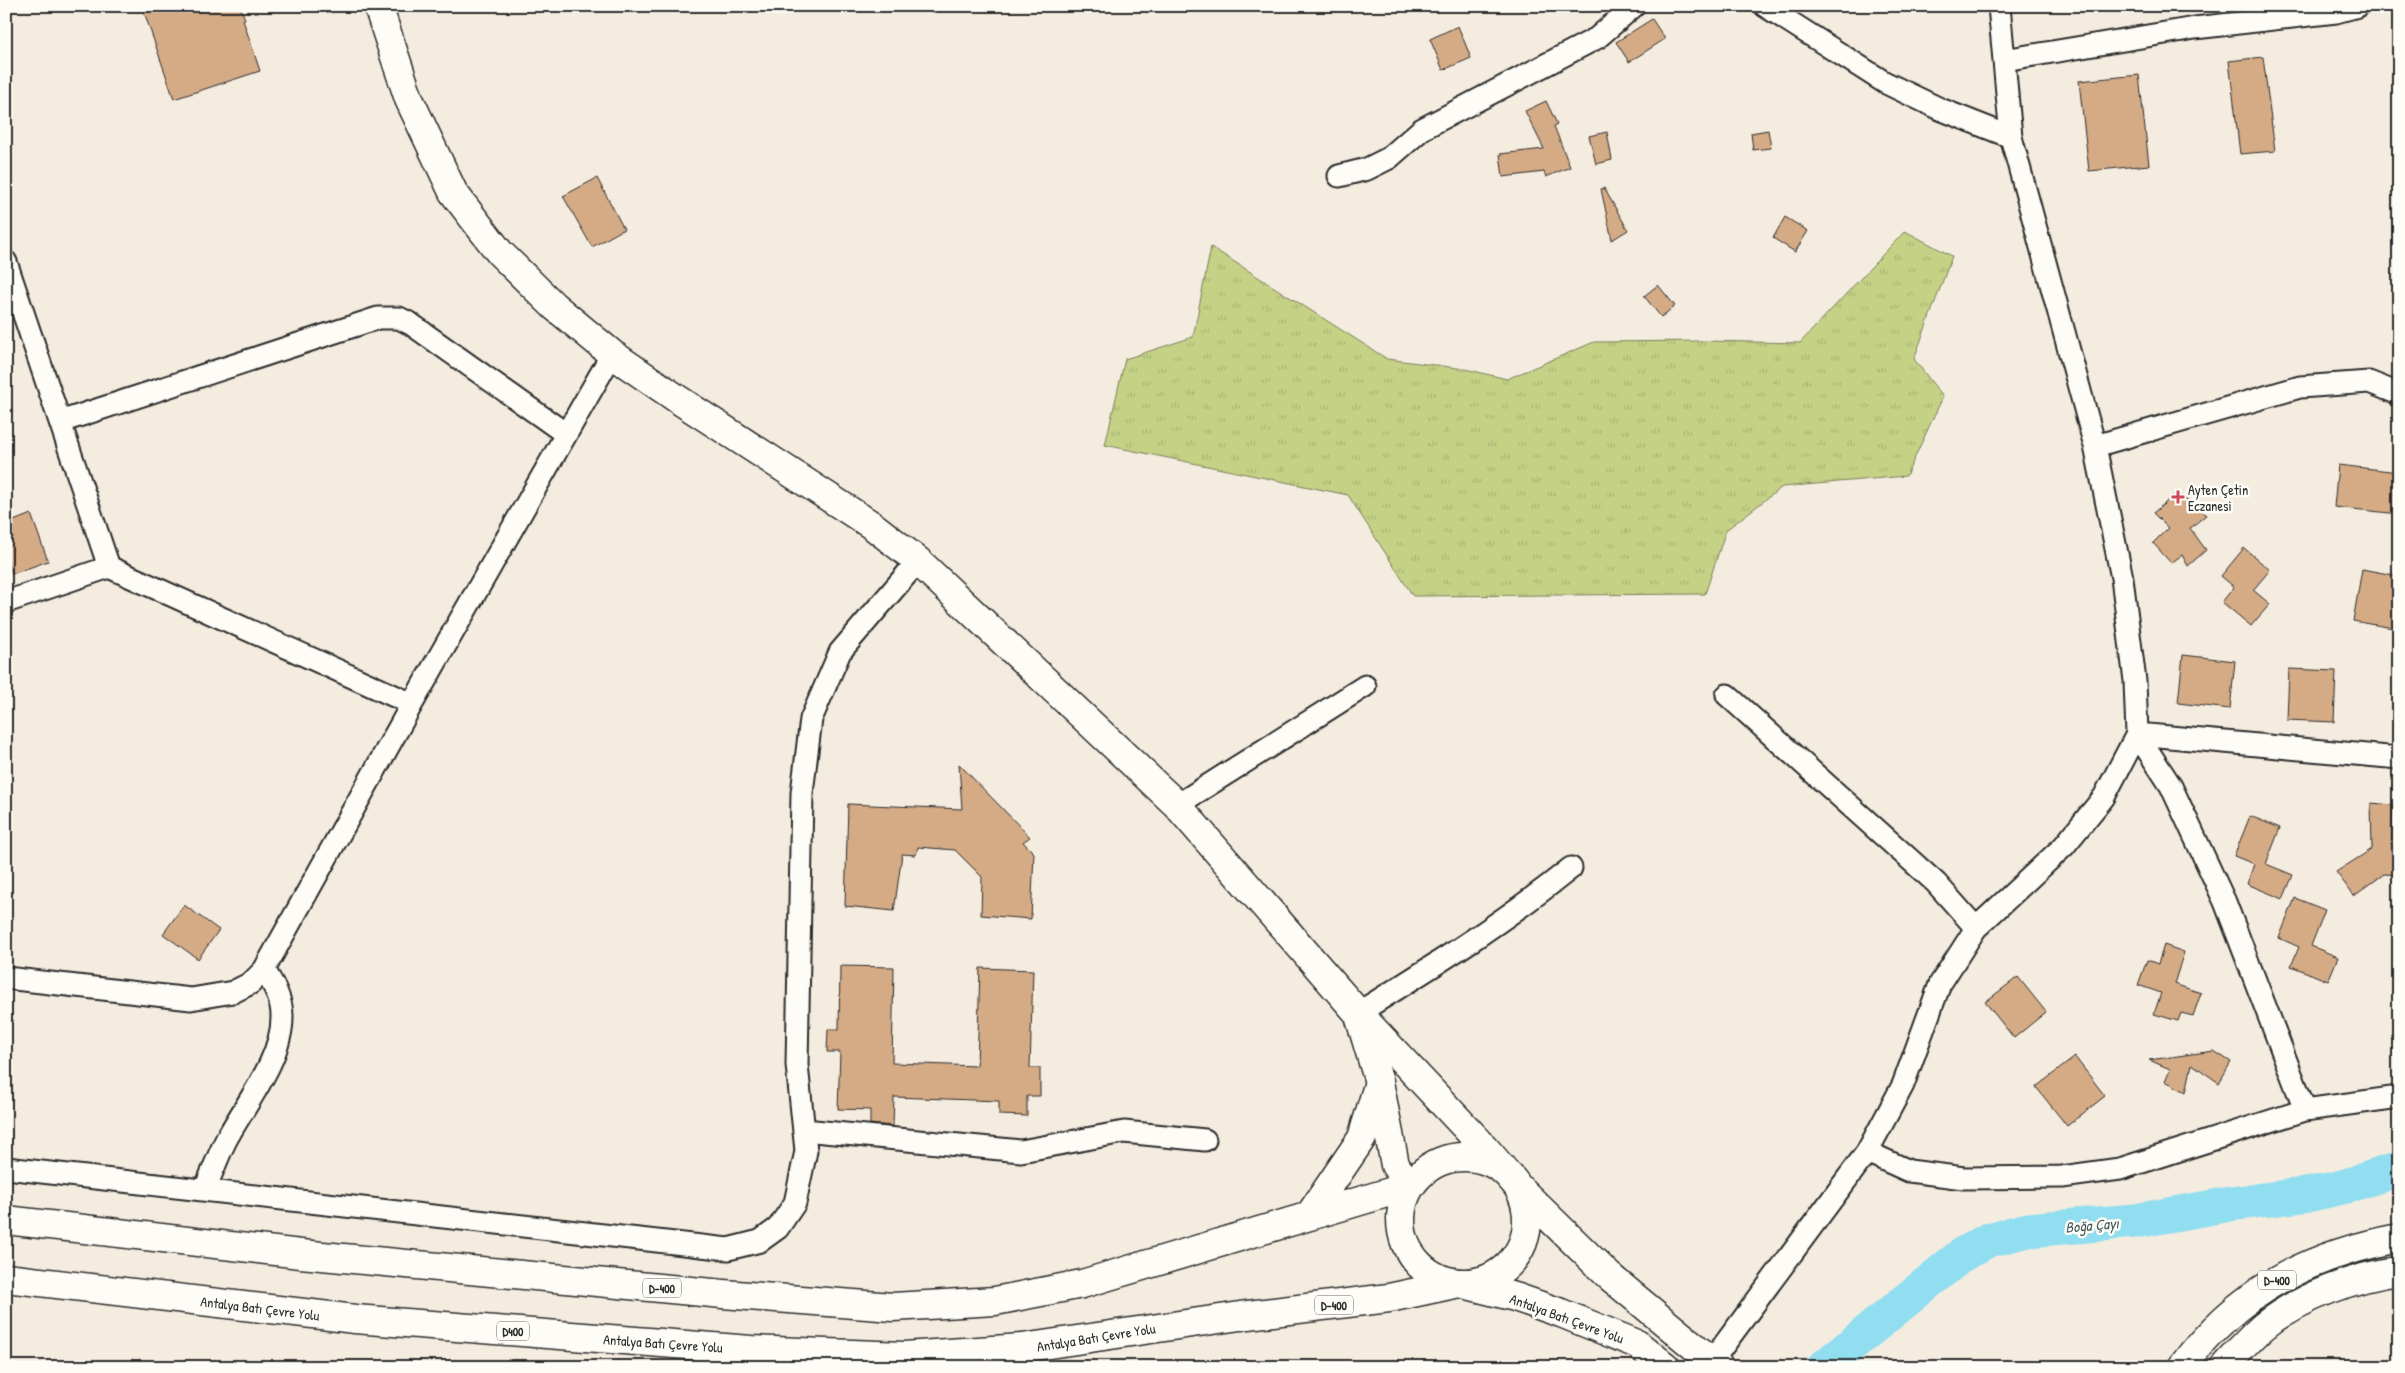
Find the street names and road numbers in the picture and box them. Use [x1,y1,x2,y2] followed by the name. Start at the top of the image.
[2258,1270,2296,1290] road number: D-400
[643,1278,681,1298] road number: D-400
[1507,1289,1627,1348] street label: Antalya Batı Çevre Yolu
[199,1291,321,1326] street label: Antalya Batı Çevre Yolu
[1315,1296,1353,1314] road number: D-400
[1035,1318,1157,1357] street label: Antalya Batı Çevre Yolu
[497,1322,529,1340] road number: D400
[603,1329,724,1358] street label: Antalya Batı Çevre Yolu

